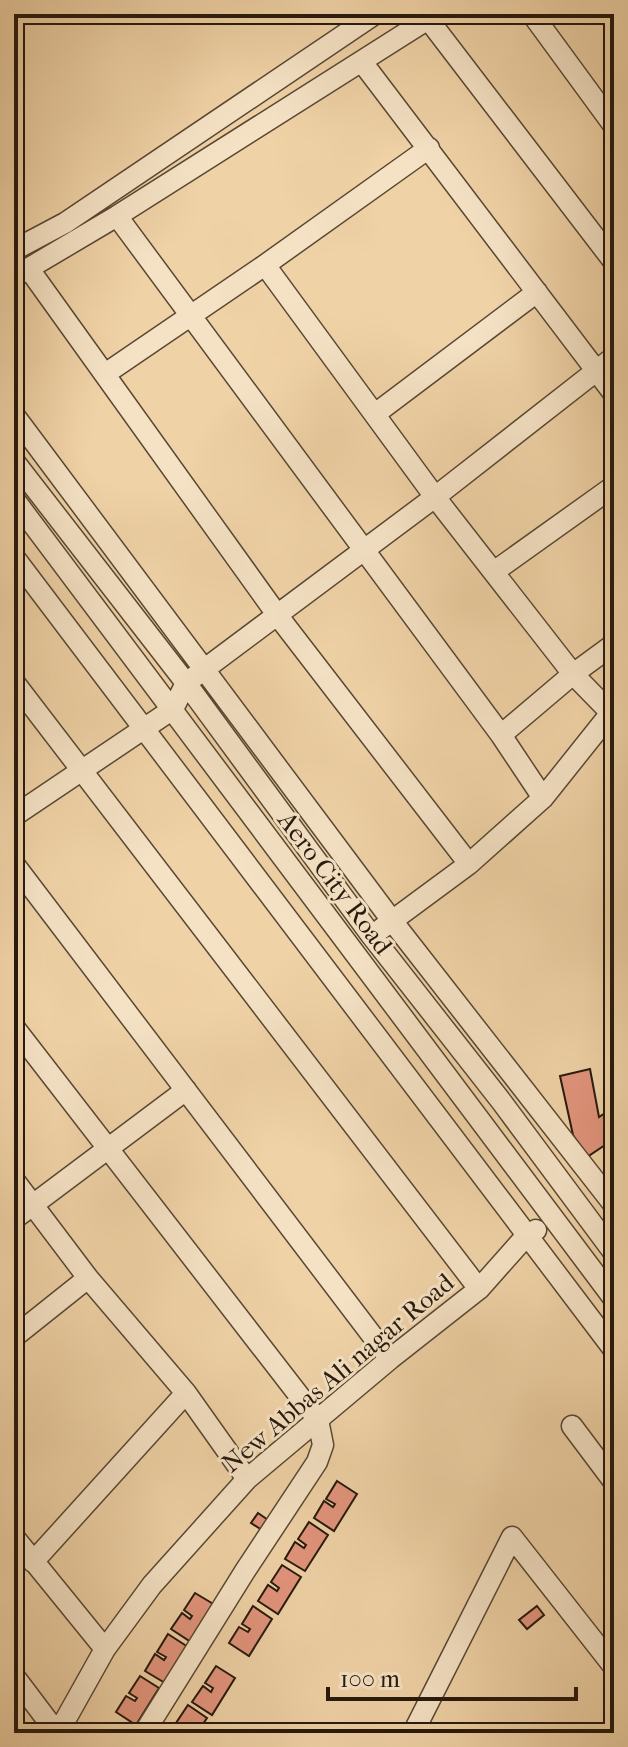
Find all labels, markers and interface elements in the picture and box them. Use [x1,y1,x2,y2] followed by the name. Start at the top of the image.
[271,805,399,961] street label: Aero City Road
[216,1266,461,1479] street label: New Abbas Ali nagar Road
[328,1651,576,1701] scale bar
[340,1665,400,1693] text: 100 m

